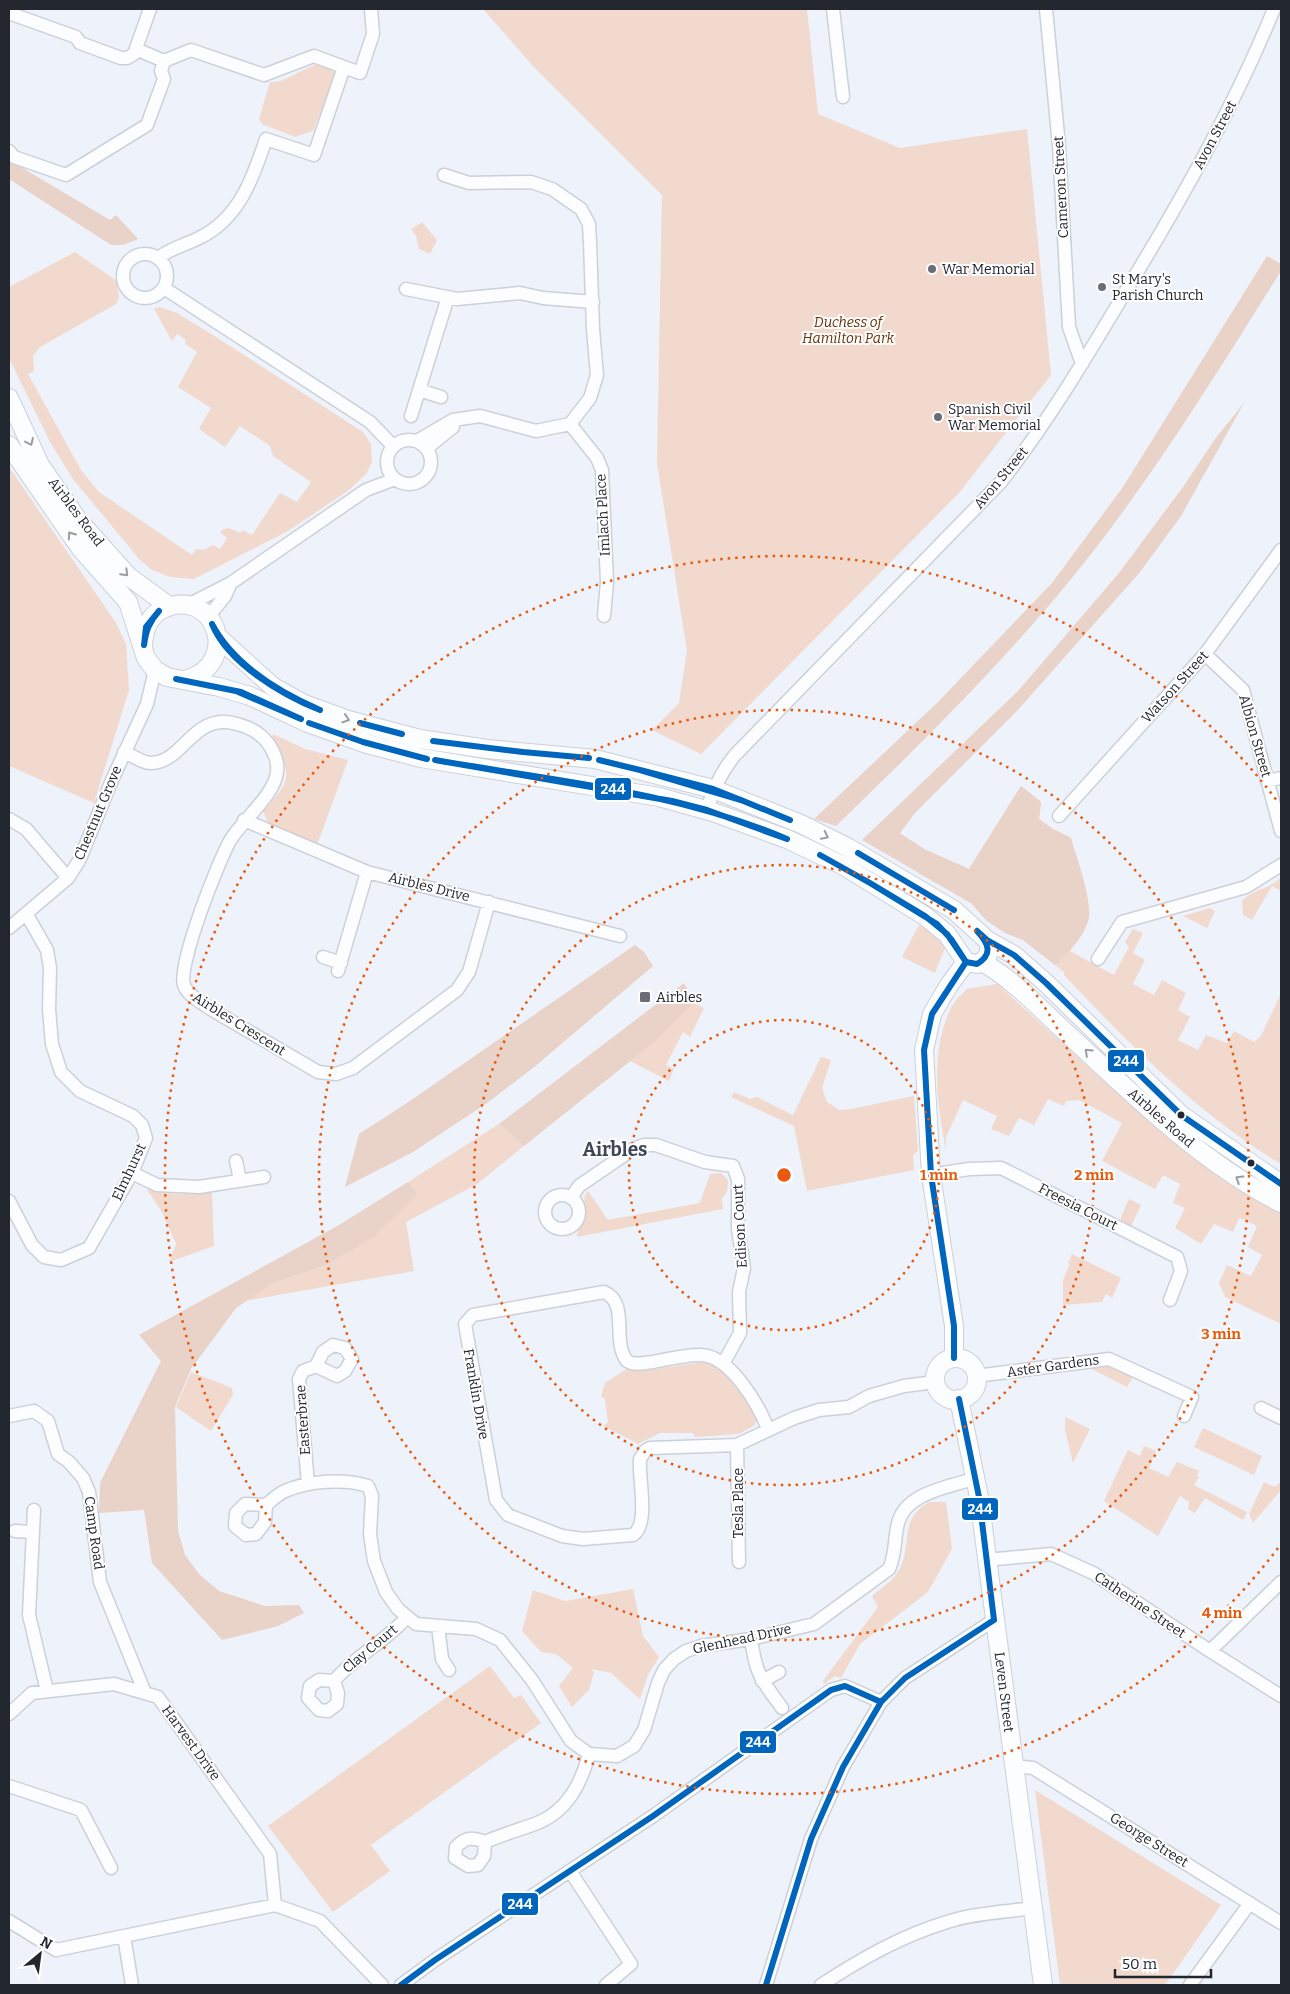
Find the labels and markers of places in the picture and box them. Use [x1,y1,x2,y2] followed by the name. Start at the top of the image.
[942,261,1035,278] place label: War Memorial
[926,263,938,275] marker: War Memorial
[1112,271,1204,304] place label: St Mary's Parish Church
[1096,281,1108,293] marker: St Mary's Parish Church
[948,401,1041,434] place label: Spanish Civil War Memorial
[932,411,944,423] marker: Spanish Civil War Memorial
[656,989,702,1006] place label: Airbles
[638,990,652,1004] marker: Airbles
[1176,1110,1186,1120] unlabelled marker
[1246,1158,1256,1168] unlabelled marker
[775,1166,793,1184] centre of rings

